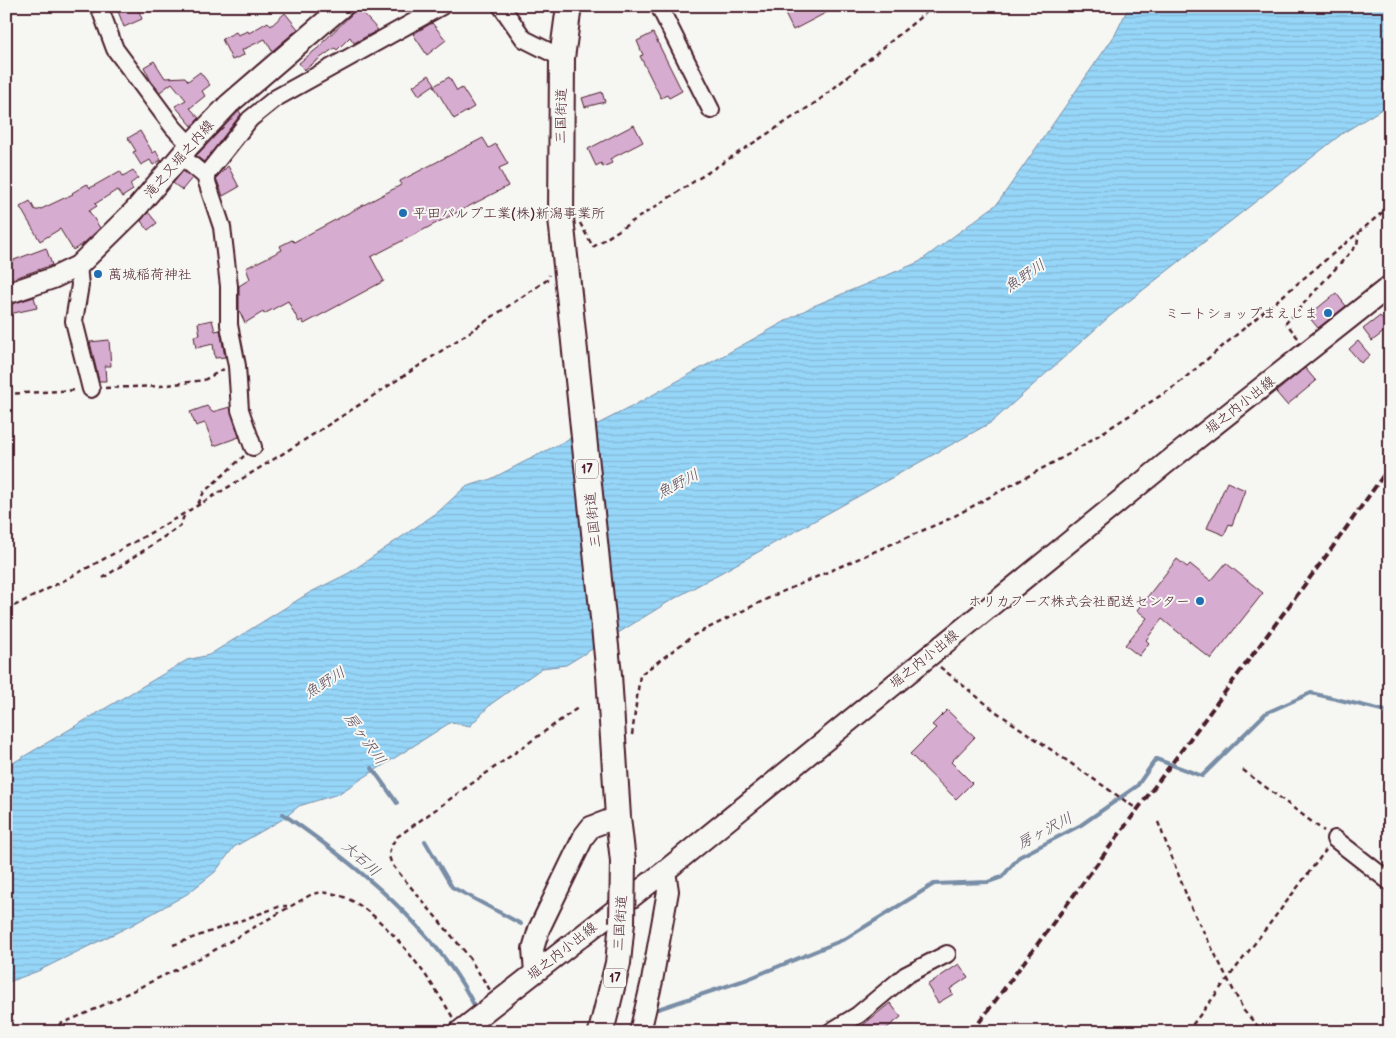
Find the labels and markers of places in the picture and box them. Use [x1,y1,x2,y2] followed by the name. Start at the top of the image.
[413,205,605,222] place label: 平田パルプ工業(株)新潟事業所
[397,207,409,219] marker: 平田パルプ工業(株)新潟事業所
[108,266,192,283] place label: 萬城稲荷神社
[92,268,104,280] marker: 萬城稲荷神社
[1165,305,1318,322] place label: ミートショップまえじま
[1322,307,1334,319] marker: ミートショップまえじま
[968,593,1190,610] place label: ホリカフーズ株式会社配送センター
[1194,595,1206,607] marker: ホリカフーズ株式会社配送センター

